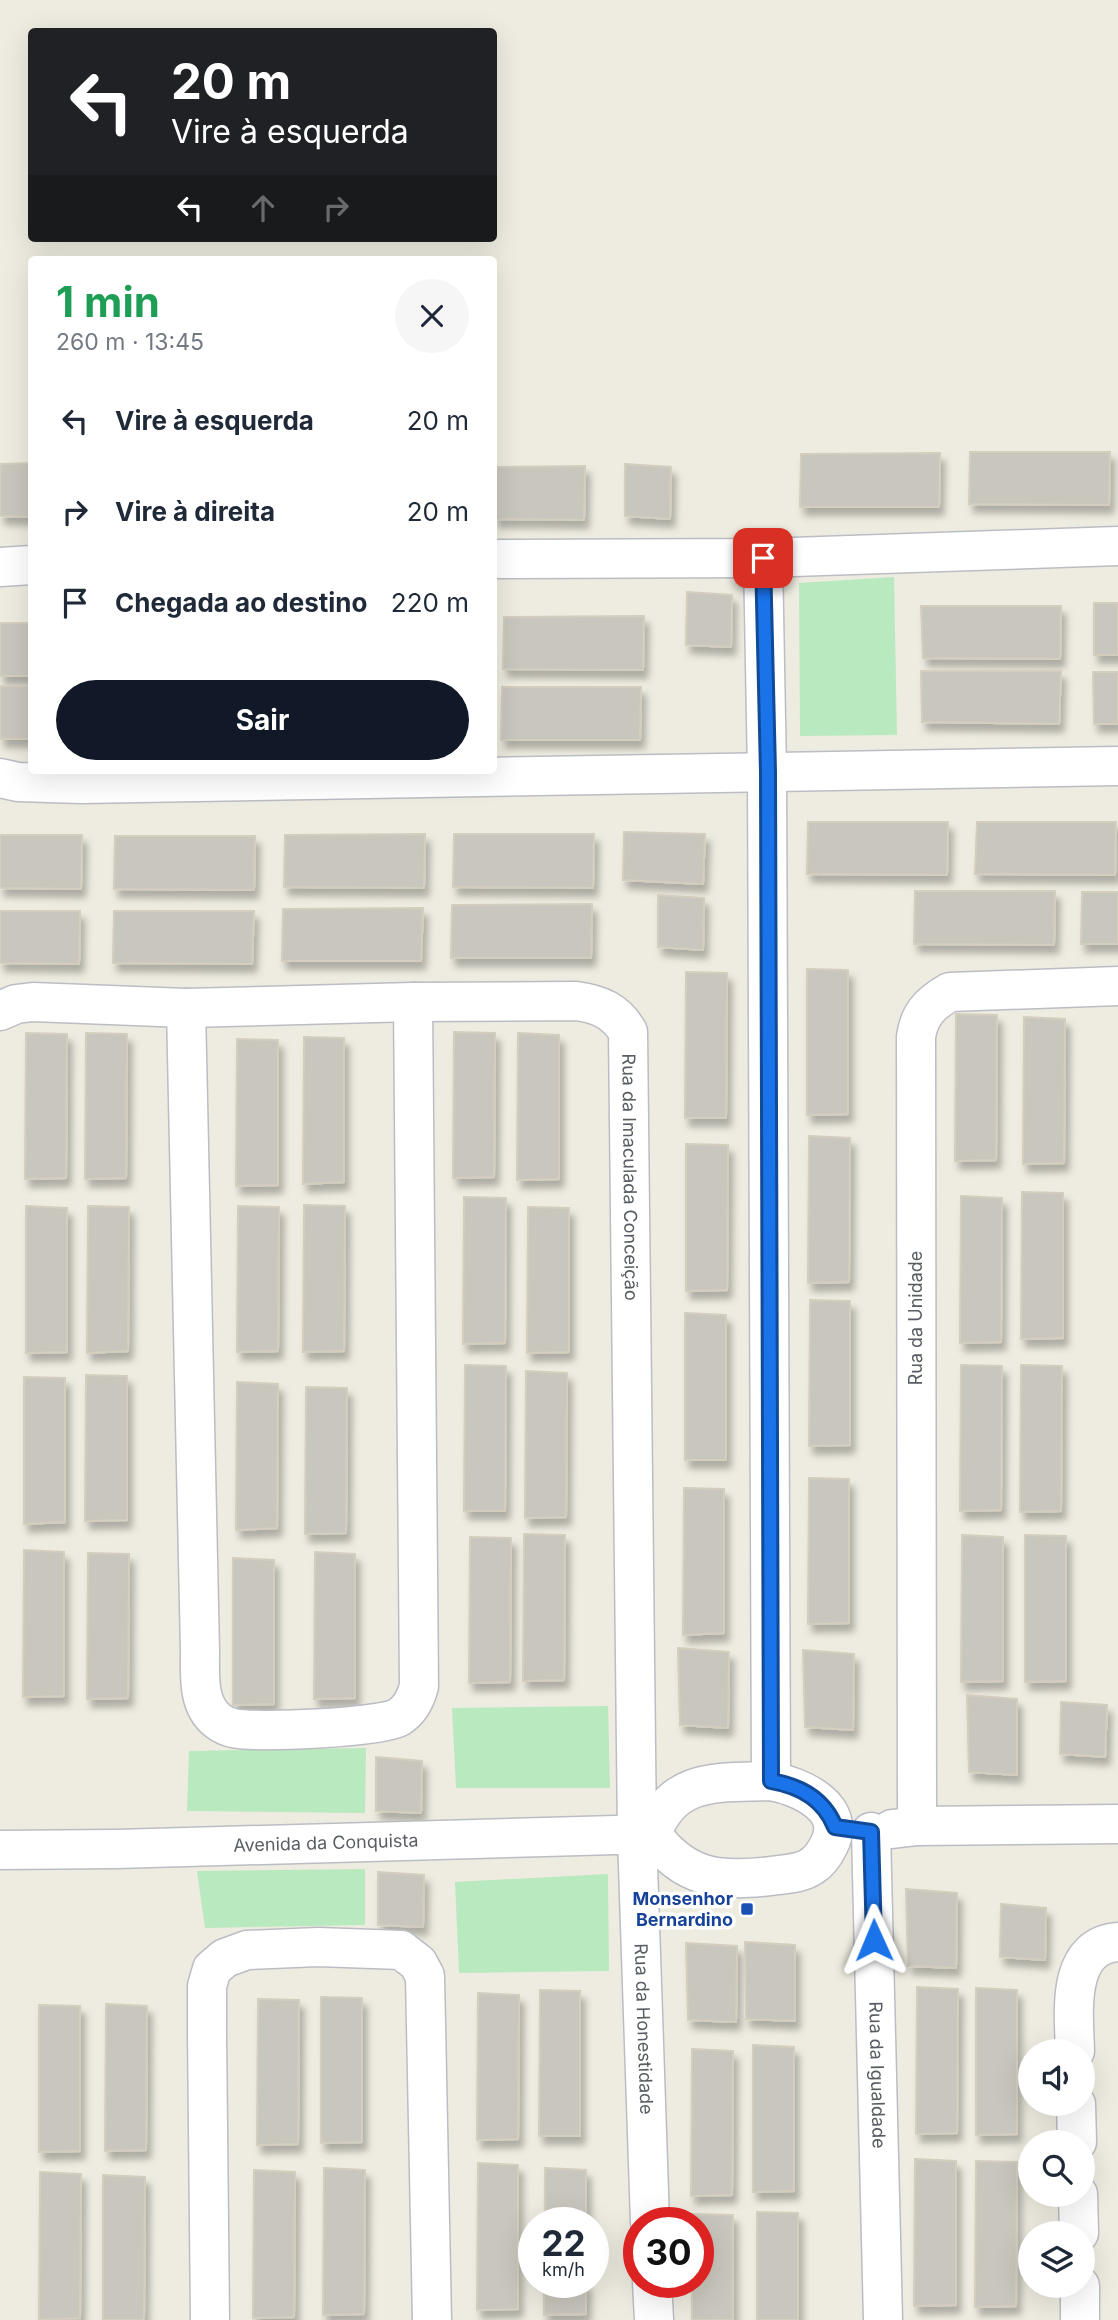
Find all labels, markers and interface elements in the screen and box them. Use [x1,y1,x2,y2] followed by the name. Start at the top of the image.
[171,52,291,111] text: 20 m
[56,56,147,147] icon: left
[171,112,409,151] text: Vire à esquerda
[171,189,209,227] icon: left
[244,189,282,227] icon: ahead
[317,189,355,227] icon: right
[56,276,160,327] text: 1 min
[395,279,469,353] button: close
[56,328,204,356] text: 260 m · 13:45
[56,402,94,440] icon: left
[115,405,314,436] text: Vire à esquerda
[407,405,469,436] text: 20 m
[56,493,94,531] icon: right
[115,496,275,527] text: Vire à direita
[407,496,469,527] text: 20 m
[733,528,793,588] pin
[744,539,782,577] icon: arrive
[56,584,94,622] icon: arrive
[115,587,367,618] text: Chegada ao destino
[391,587,469,618] text: 220 m
[56,680,469,760] button: Sair
[618,1053,642,1301] street label: Rua da Imaculada Conceição
[905,1251,926,1385] street label: Rua da Unidade
[233,1830,419,1856] street label: Avenida da Conquista
[632,1888,733,1930] place label: Monsenhor Bernardino
[739,1901,755,1917] marker: Monsenhor Bernardino
[837,1903,911,1977] position arrow
[631,1943,657,2115] street label: Rua da Honestidade
[865,2001,890,2149] street label: Rua da Igualdade
[1018,2039,1095,2298] map controls
[1018,2039,1095,2116] button: sound
[1018,2130,1095,2207] button: search
[623,2207,714,2298] speed limit sign: 30
[1018,2221,1095,2298] button: layers
[541,2222,586,2264] text: 22
[542,2259,585,2280] text: km/h

